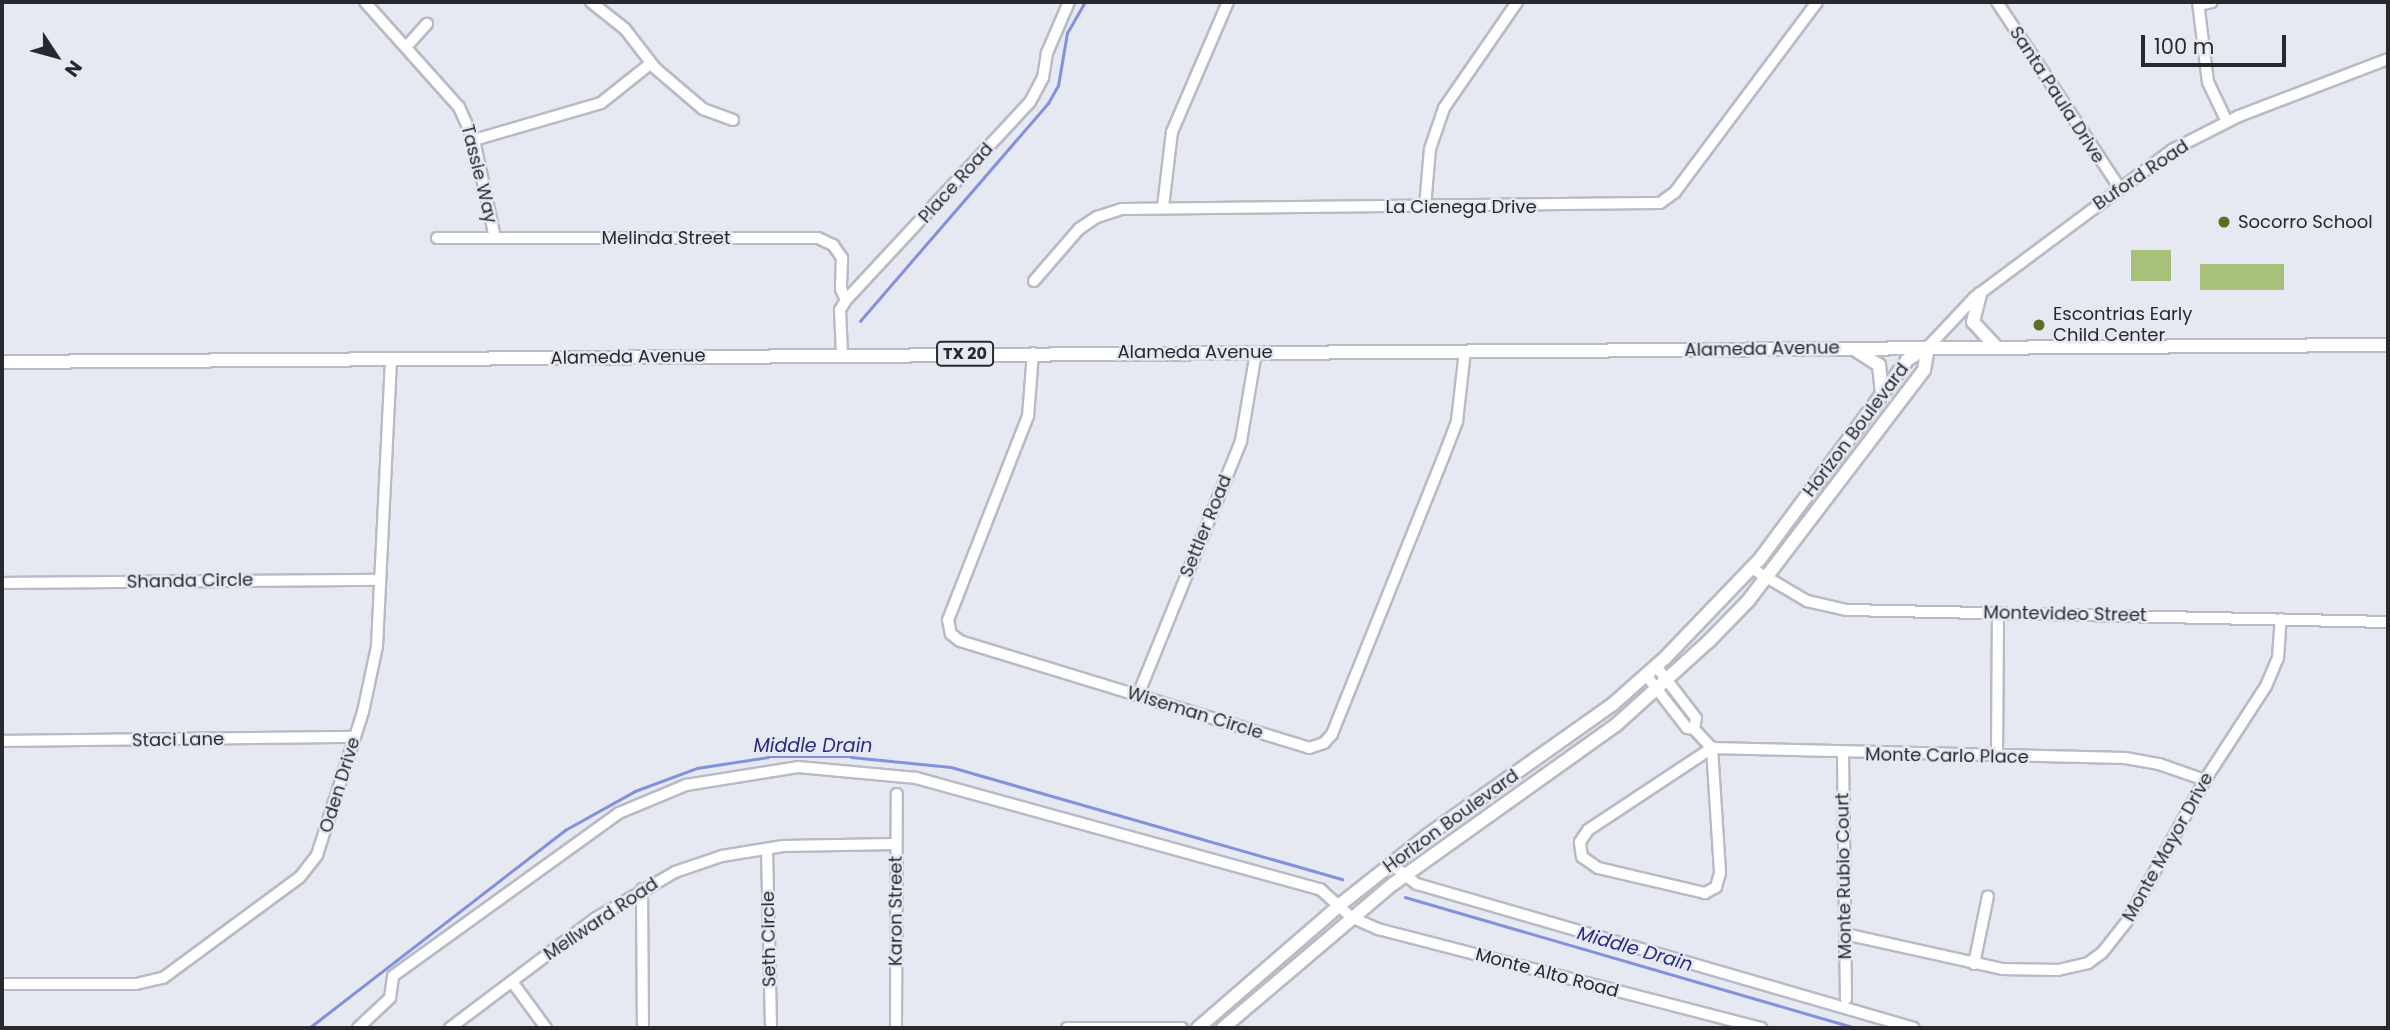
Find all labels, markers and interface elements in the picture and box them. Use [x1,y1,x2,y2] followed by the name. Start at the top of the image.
[21,21,91,91] north arrow
[2145,21,2290,65] scale bar
[2005,23,2109,167] street label: Santa Paula Drive
[2154,32,2214,61] text: 100 m
[58,55,89,82] text: N
[456,122,502,226] street label: Tassie Way
[2089,135,2193,215] street label: Buford Road
[914,138,998,228] street label: Place Road
[1385,196,1537,218] street label: La Cienega Drive
[2238,211,2373,233] place label: Socorro School
[2216,214,2232,230] marker: Socorro School
[602,227,730,249] street label: Melinda Street
[2053,304,2192,346] place label: Escontrias Early Child Center
[2031,317,2047,333] marker: Escontrias Early Child Center
[1684,337,1840,361] street label: Alameda Avenue
[1117,341,1273,363] street label: Alameda Avenue
[935,342,995,366] road number: TX 20
[550,345,706,369] street label: Alameda Avenue
[1799,359,1913,501] street label: Horizon Boulevard
[1176,472,1236,580] street label: Settler Road
[127,569,253,593] street label: Shanda Circle
[1983,602,2147,626] street label: Montevideo Street
[1124,682,1266,744] street label: Wiseman Circle
[132,728,224,752] street label: Staci Lane
[315,735,365,835] street label: Oden Drive
[753,735,873,757] water label: Middle Drain
[1865,744,2029,768] street label: Monte Carlo Place
[1379,765,1523,877] street label: Horizon Boulevard
[2118,769,2218,925] street label: Monte Mayor Drive
[1832,793,1856,959] street label: Monte Rubio Court
[885,856,907,966] street label: Karon Street
[540,873,662,965] street label: Mellward Road
[757,891,781,987] street label: Seth Circle
[1575,922,1695,976] water label: Middle Drain
[1473,944,1621,1002] street label: Monte Alto Road

